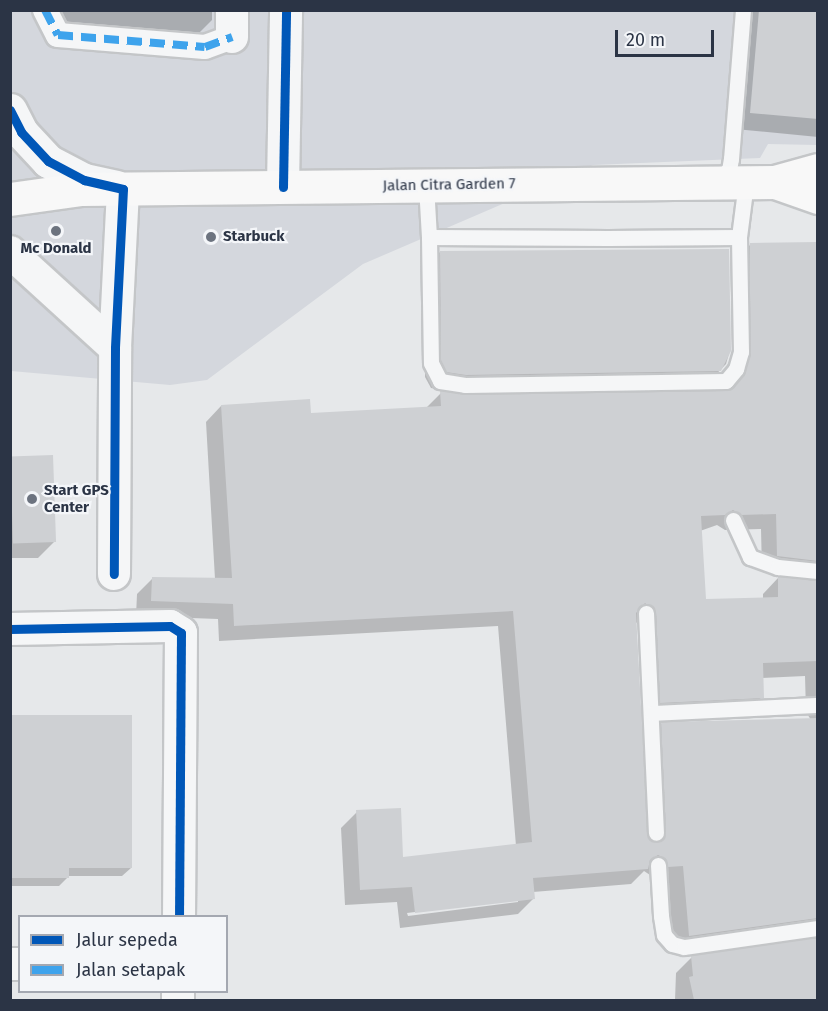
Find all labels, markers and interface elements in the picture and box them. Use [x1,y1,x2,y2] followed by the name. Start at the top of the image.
[618,18,717,56] scale bar
[626,29,665,51] text: 20 m
[382,175,516,195] street label: Jalan Citra Garden 7
[49,224,63,238] marker: Mc Donald
[223,228,284,246] place label: Starbuck
[204,230,218,244] marker: Starbuck
[20,240,92,258] place label: Mc Donald
[44,481,109,516] place label: Start GPS Center
[25,492,39,506] marker: Start GPS Center
[18,915,228,993] legend
[76,929,178,951] text: Jalur sepeda
[76,959,185,981] text: Jalan setapak

